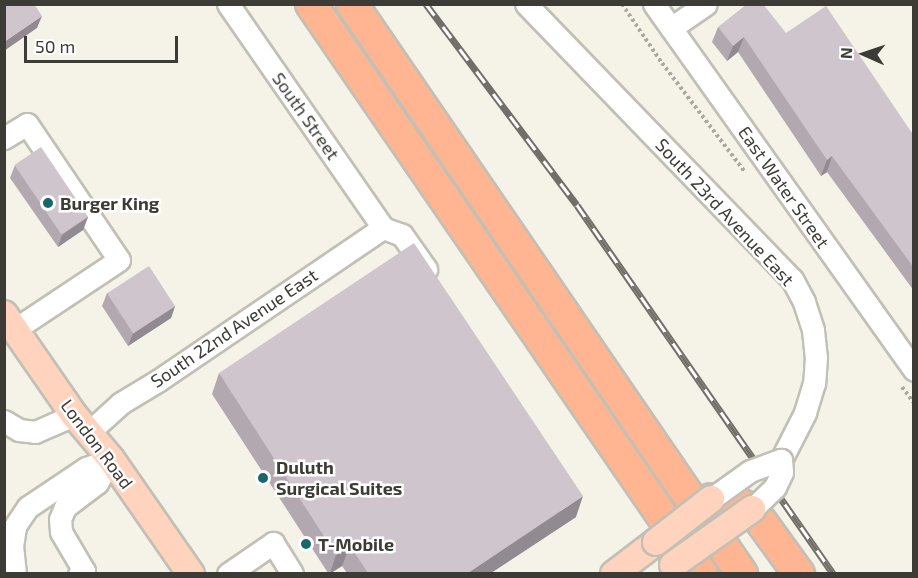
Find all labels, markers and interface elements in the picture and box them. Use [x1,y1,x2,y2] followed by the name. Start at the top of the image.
[27,24,182,62] scale bar
[834,24,894,84] north arrow
[35,35,75,57] text: 50 m
[836,47,855,59] text: N
[268,68,344,164] street label: South Street
[734,122,834,252] street label: East Water Street
[651,134,799,290] street label: South 23rd Avenue East
[60,192,160,214] place label: Burger King
[41,196,55,210] marker: Burger King
[146,264,322,392] street label: South 22nd Avenue East
[56,395,138,493] street label: London Road
[276,457,403,500] place label: Duluth Surgical Suites
[254,469,272,487] marker: Duluth Surgical Suites
[318,533,394,555] place label: T-Mobile
[299,537,313,551] marker: T-Mobile

